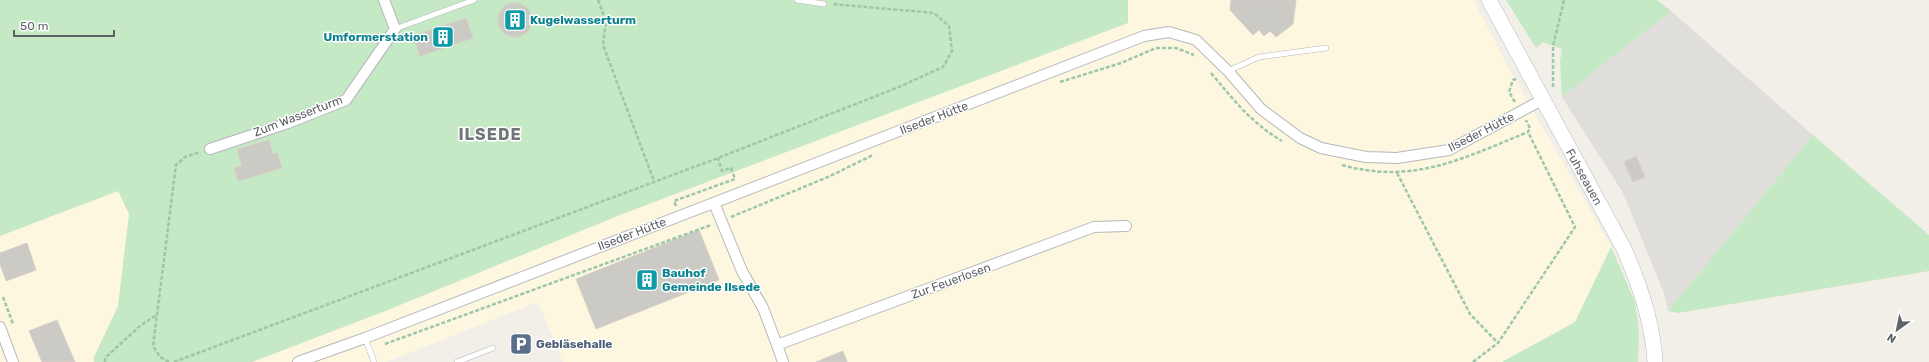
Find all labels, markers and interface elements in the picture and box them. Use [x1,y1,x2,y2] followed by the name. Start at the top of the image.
[502,7,528,33] building icon: Kugelwasserturm
[14,12,114,38] scale bar
[530,13,636,27] place label: Kugelwasserturm
[20,19,48,33] text: 50 m
[430,24,456,50] building icon: Umformerstation
[323,30,428,44] place label: Umformerstation
[251,93,345,139] street label: Zum Wasserturm
[898,98,970,137] street label: Ilseder Hütte
[1446,109,1517,155] street label: Ilseder Hütte
[458,125,522,144] district label: ILSEDE
[1563,146,1605,208] street label: Fuhseauen
[596,214,668,253] street label: Ilseder Hütte
[909,260,993,302] street label: Zur Feuerlosen
[662,266,760,294] place label: Bauhof Gemeinde Ilsede
[634,267,660,293] building icon: Bauhof Gemeinde Ilsede
[1877,310,1917,350] north arrow
[1885,330,1899,346] text: N
[508,331,534,357] parking icon: Gebläsehalle
[536,337,613,351] place label: Gebläsehalle

